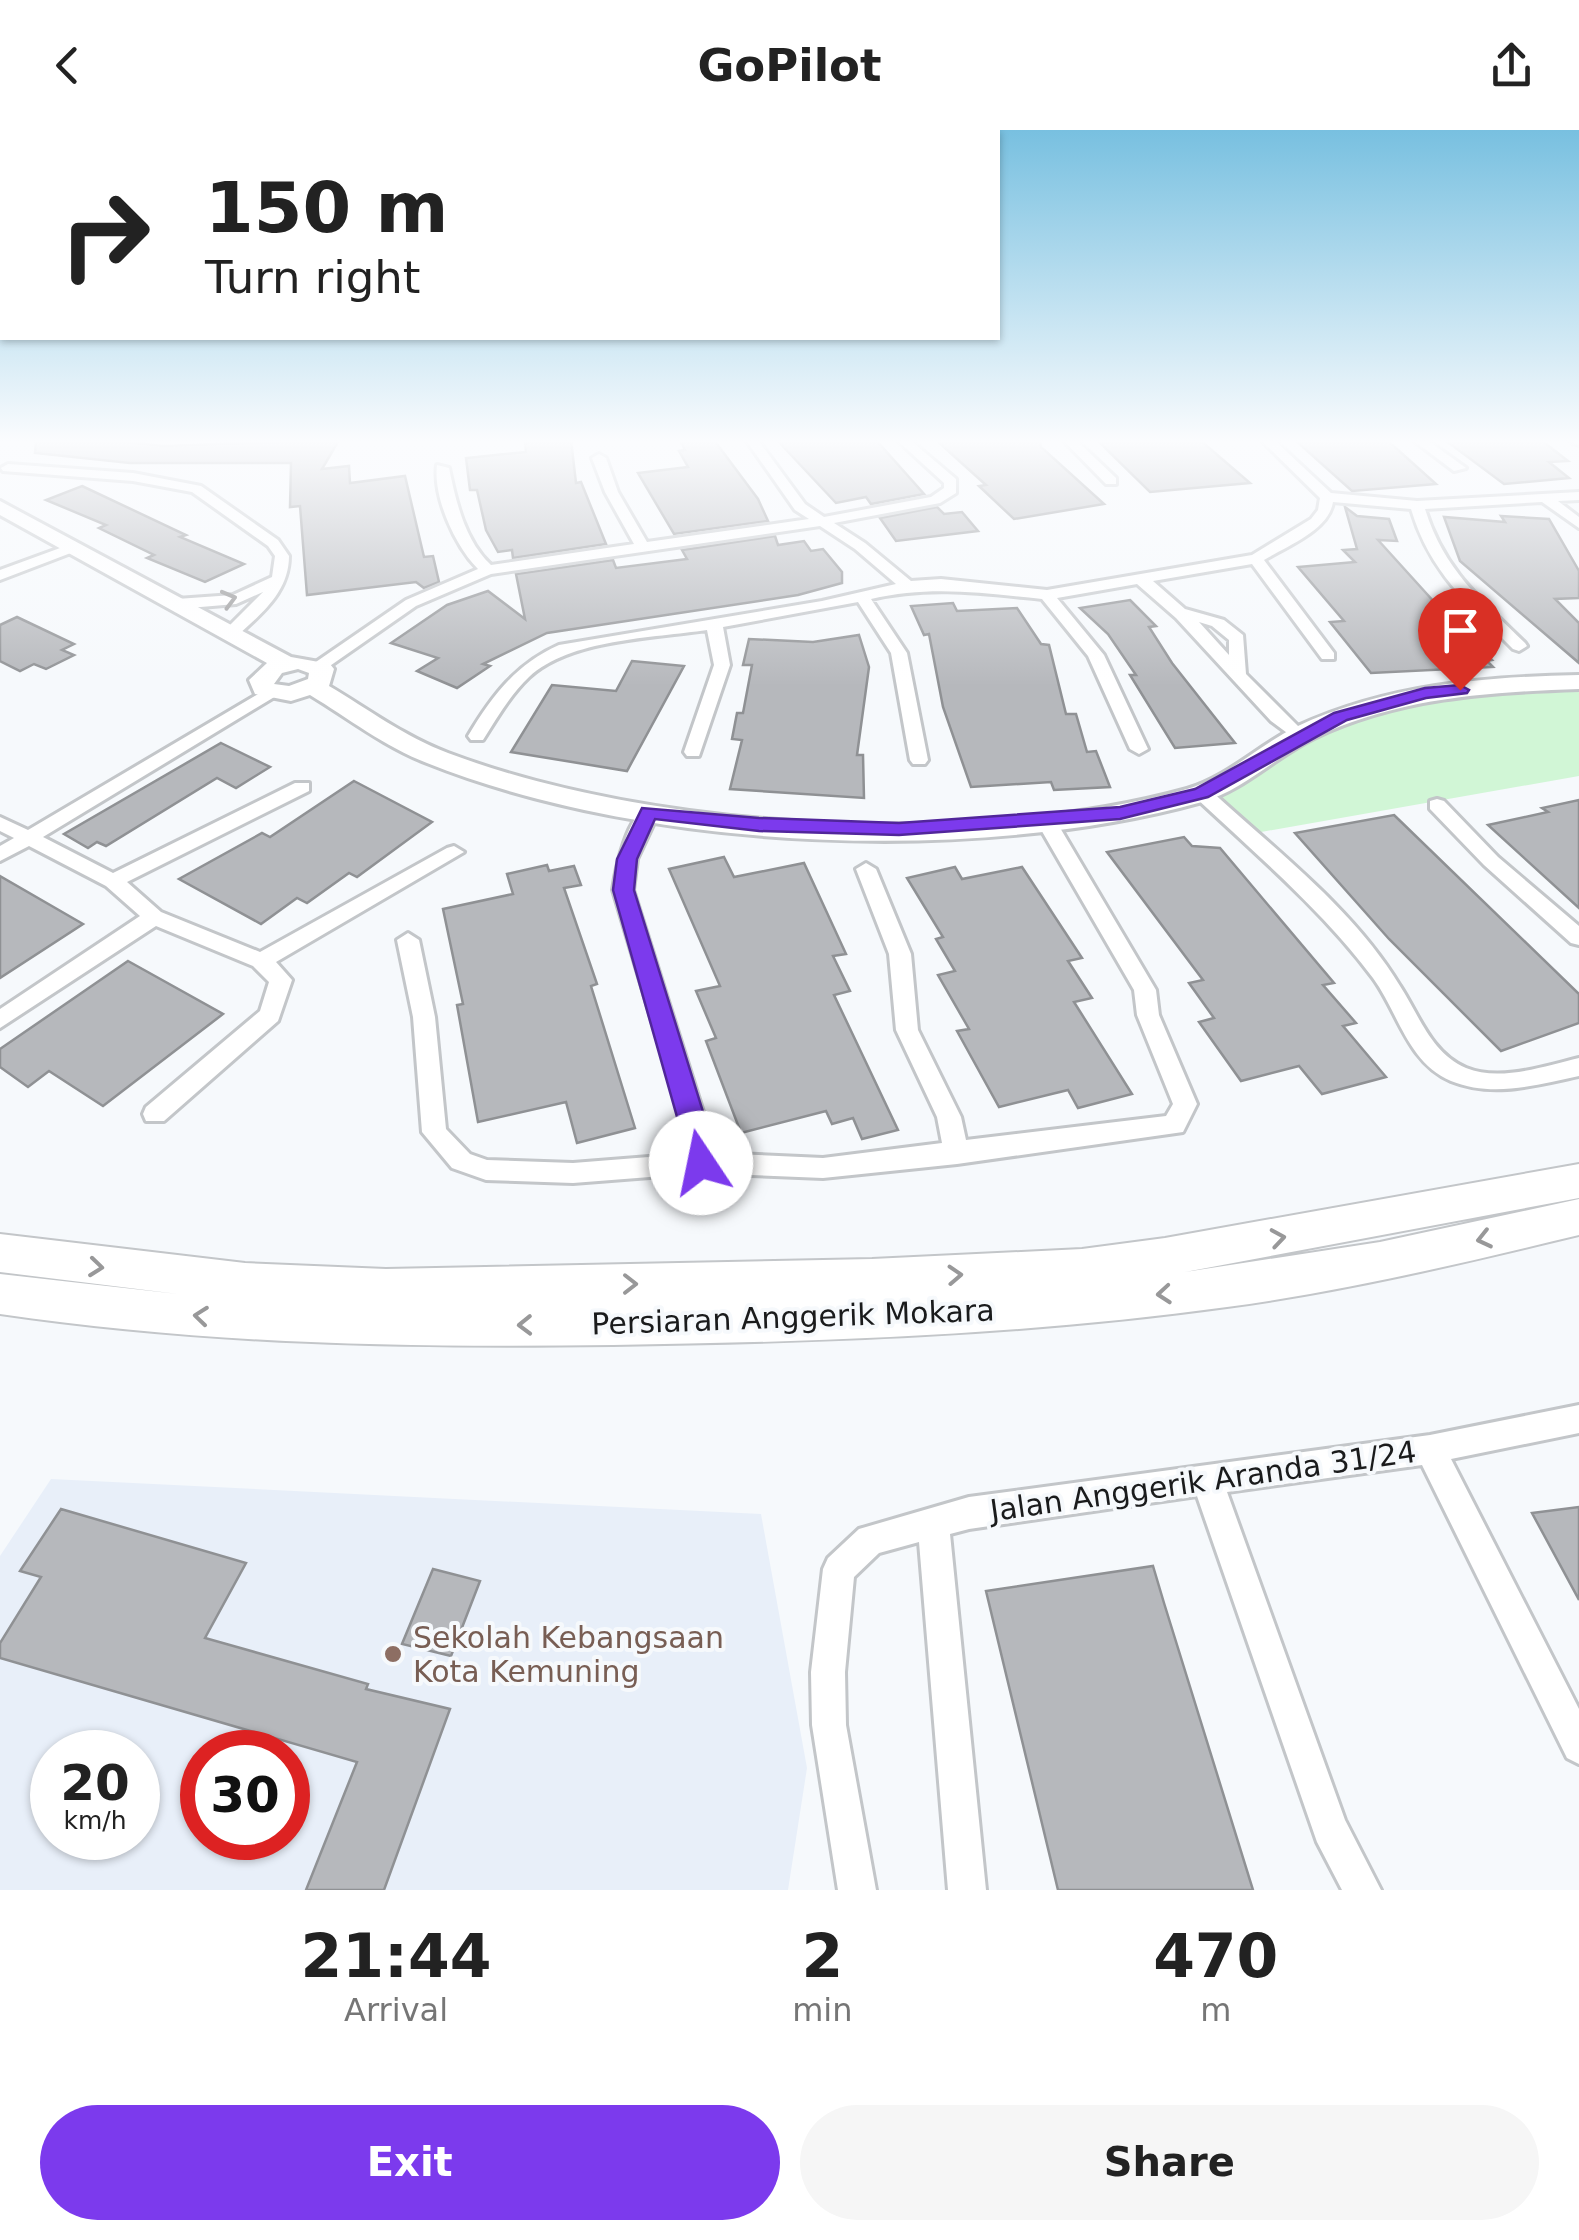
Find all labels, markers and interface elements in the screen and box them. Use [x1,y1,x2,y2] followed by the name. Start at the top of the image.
[40,38,95,93] icon: back
[1484,38,1539,93] icon: share
[697,39,882,92] text: GoPilot
[205,167,448,249] text: 150 m
[40,170,170,300] icon: right
[205,251,420,304] text: Turn right
[1418,588,1503,691] pin
[220,590,237,611] one-way arrow
[1433,603,1488,658] icon: arrive
[649,1111,753,1215] position arrow
[1476,1227,1493,1248] one-way arrow
[1269,1228,1286,1249] one-way arrow
[89,1256,105,1277] one-way arrow
[948,1265,964,1286] one-way arrow
[624,1273,639,1295] one-way arrow
[1156,1283,1172,1305] one-way arrow
[591,1292,995,1342] street label: Persiaran Anggerik Mokara
[192,1306,208,1327] one-way arrow
[517,1314,532,1336] one-way arrow
[986,1434,1418,1529] street label: Jalan Anggerik Aranda 31/24
[413,1620,724,1689] place label: Sekolah Kebangsaan Kota Kemuning
[382,1643,404,1665] marker: Sekolah Kebangsaan Kota Kemuning
[180,1730,310,1860] speed limit sign: 30
[60,1754,130,1812] text: 20
[63,1806,127,1835] text: km/h
[301,1921,492,1991] text: 21:44
[801,1921,843,1991] text: 2
[1153,1921,1278,1991] text: 470
[344,1991,448,2029] text: Arrival
[792,1991,853,2029] text: min
[1200,1991,1231,2029] text: m
[40,2105,780,2220] button: Exit
[800,2105,1539,2220] button: Share

